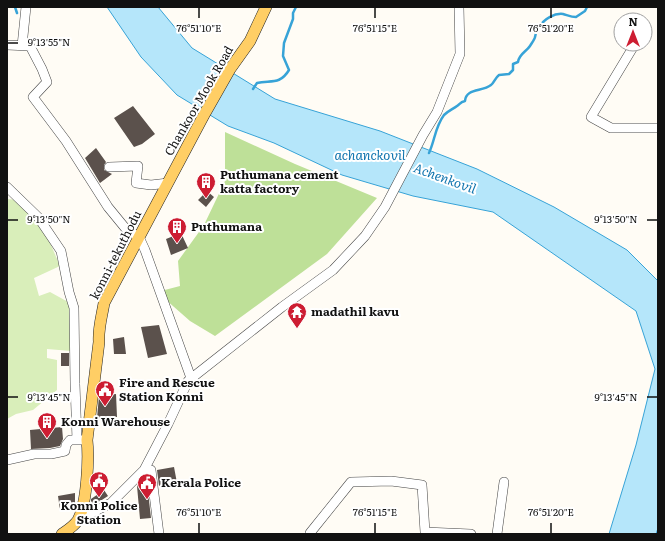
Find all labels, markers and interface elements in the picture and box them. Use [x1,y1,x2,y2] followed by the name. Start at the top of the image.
[613,12,653,52] north arrow
[628,13,638,29] text: N
[176,20,222,35] text: 76°51'10"E
[353,20,397,35] text: 76°51'15"E
[528,20,574,35] text: 76°51'20"E
[28,34,70,49] text: 9°13'55"N
[159,42,237,159] street label: Chankoor Mook Road
[334,145,406,164] water label: achanckovil
[411,157,479,198] water label: Achenkovil
[220,165,339,197] place label: Puthumana cement katta factory
[195,171,217,199] building icon: Puthumana cement katta factory
[85,206,146,302] street label: konni-tekuthodu
[27,211,71,226] text: 9°13'50"N
[594,211,638,226] text: 9°13'50"N
[166,216,188,244] building icon: Puthumana
[191,217,262,235] place label: Puthumana
[286,301,308,329] temple icon: madathil kavu
[311,302,399,320] place label: madathil kavu
[119,373,215,405] place label: Fire and Rescue Station Konni
[94,379,116,407] public building icon: Fire and Rescue Station Konni
[27,389,71,404] text: 9°13'45"N
[594,389,638,404] text: 9°13'45"N
[36,411,58,439] building icon: Konni Warehouse
[61,412,170,430] place label: Konni Warehouse
[88,470,110,498] public building icon: Konni Police Station
[136,472,158,500] public building icon: Kerala Police
[161,473,241,491] place label: Kerala Police
[60,496,138,528] place label: Konni Police Station
[176,504,222,519] text: 76°51'10"E
[353,504,397,519] text: 76°51'15"E
[528,504,574,519] text: 76°51'20"E

